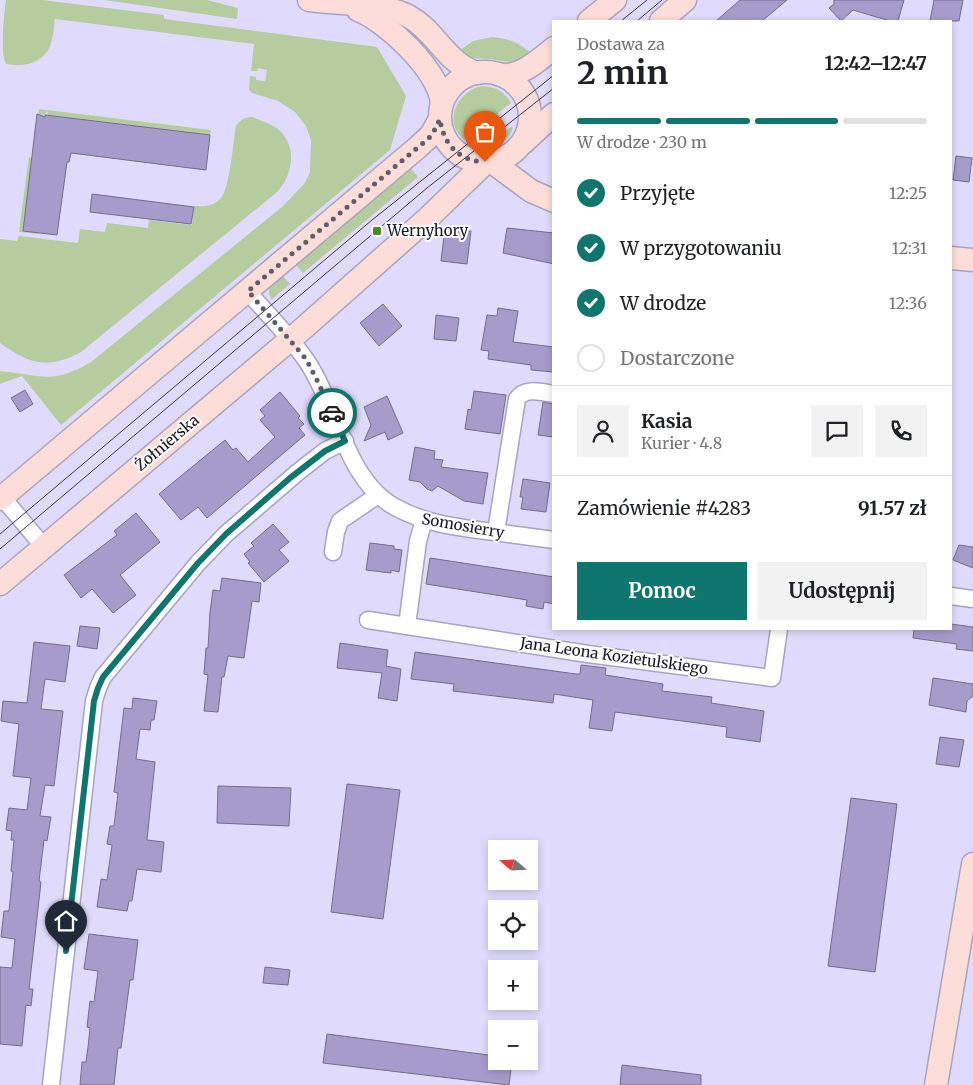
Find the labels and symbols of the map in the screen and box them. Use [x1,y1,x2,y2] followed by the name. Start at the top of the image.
[464,111,506,162] pin
[386,221,468,240] place label: Wernyhory
[371,225,383,237] marker: Wernyhory
[307,388,357,438] courier
[131,410,203,475] street label: Żołnierska
[420,509,506,542] street label: Somosierry
[518,633,709,678] street label: Jana Leona Kozietulskiego
[488,840,538,890] north arrow
[45,900,87,951] pin

